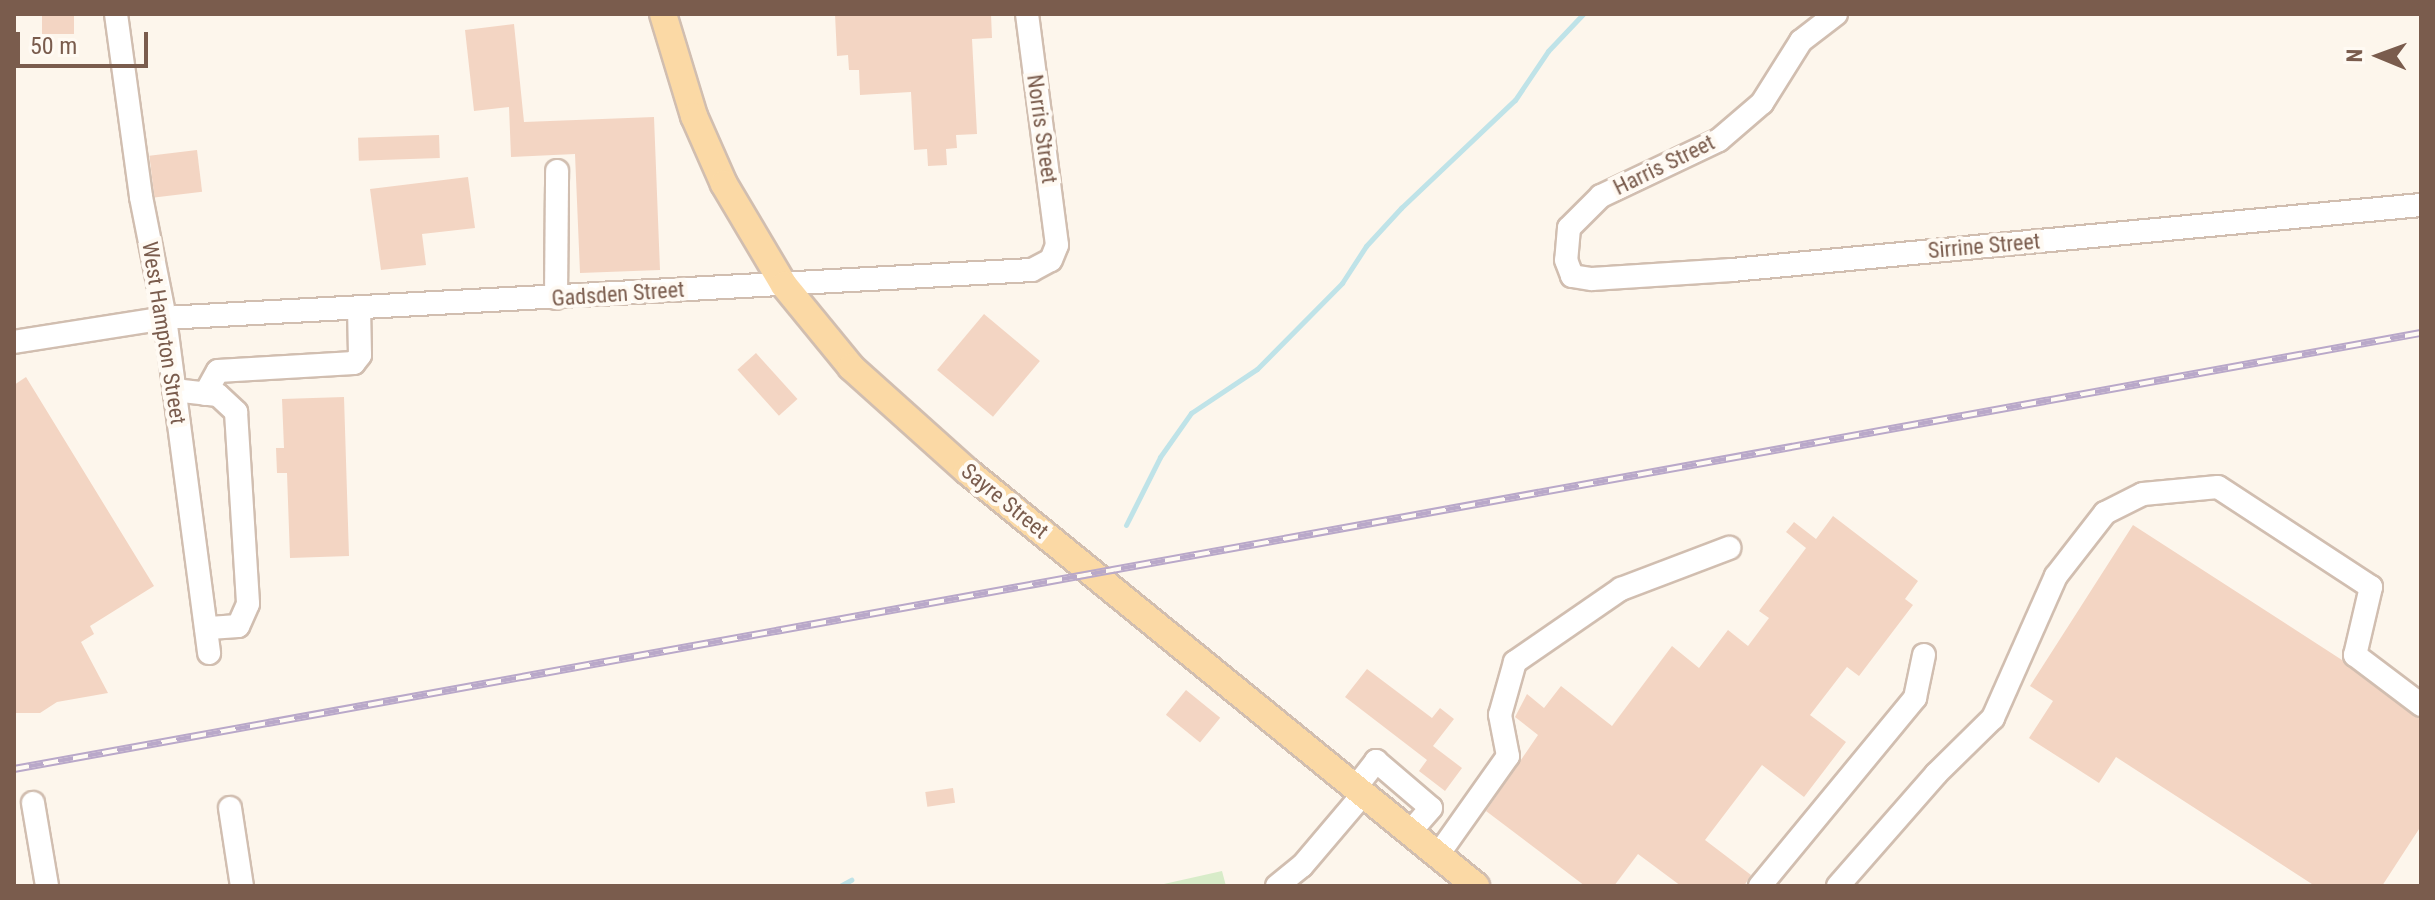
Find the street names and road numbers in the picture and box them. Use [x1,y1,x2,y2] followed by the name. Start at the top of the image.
[1021,73,1063,185] street label: Norris Street
[1609,129,1719,201] street label: Harris Street
[1927,228,2041,264] street label: Sirrine Street
[137,240,191,426] street label: West Hampton Street
[551,276,685,312] street label: Gadsden Street
[956,458,1054,544] street label: Sayre Street

